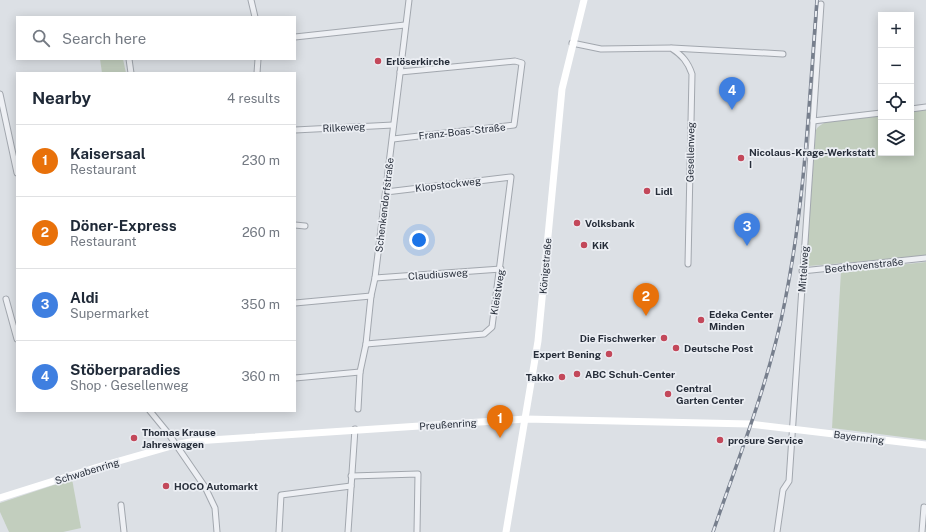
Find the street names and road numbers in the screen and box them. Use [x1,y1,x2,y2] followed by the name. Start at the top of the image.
[322,120,366,134] street label: Rilkeweg
[418,120,506,142] street label: Franz-Boas-Straße
[683,122,697,182] street label: Gesellenweg
[372,157,396,253] street label: Schenkendorfstraße
[414,174,482,194] street label: Klopstockweg
[537,237,553,294] street label: Königstraße
[795,245,811,293] street label: Mittelweg
[824,255,904,275] street label: Beethovenstraße
[408,266,468,282] street label: Claudiusweg
[487,268,507,316] street label: Kleistweg
[419,416,477,432] street label: Preußenring
[833,428,885,446] street label: Bayernring
[53,456,121,486] street label: Schwabenring

